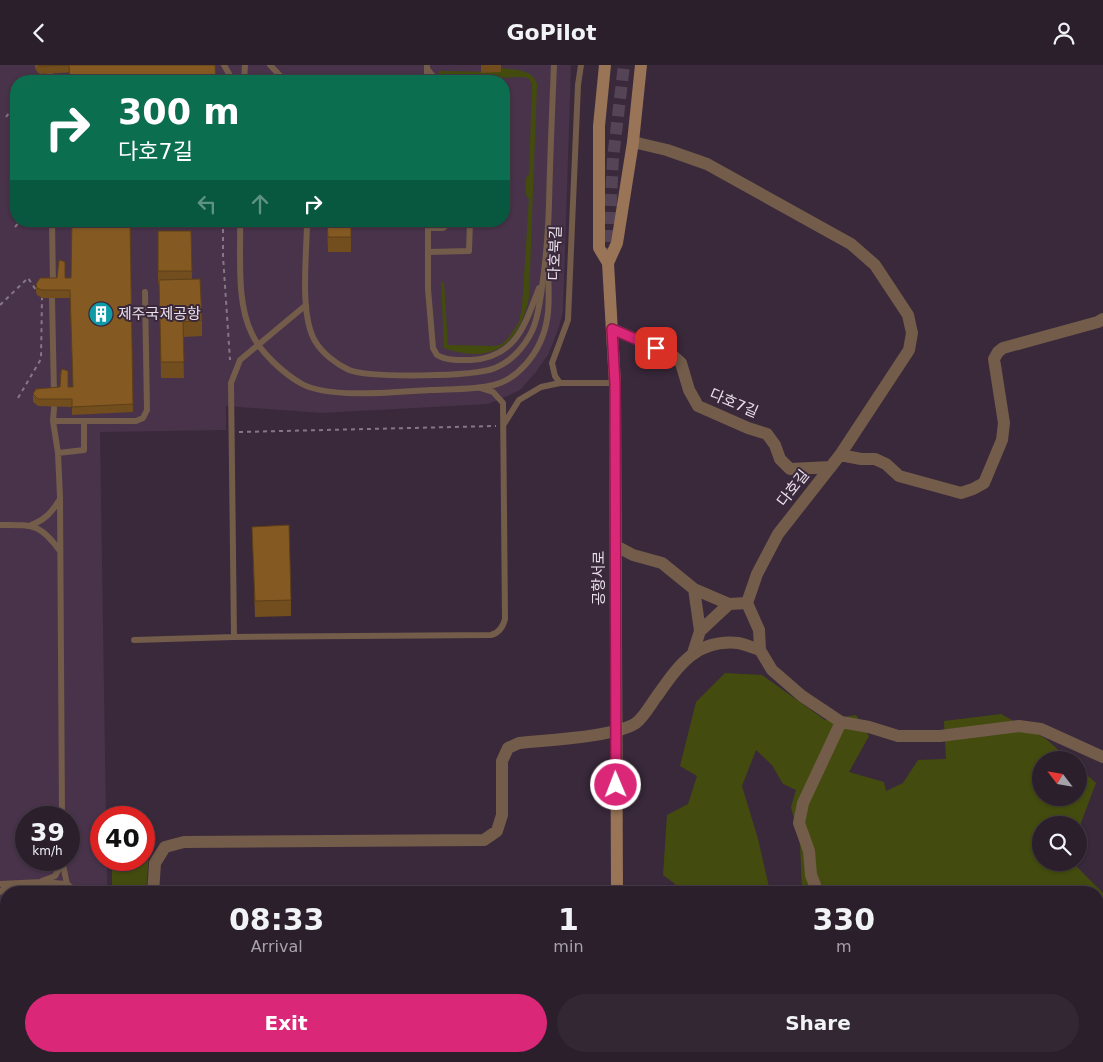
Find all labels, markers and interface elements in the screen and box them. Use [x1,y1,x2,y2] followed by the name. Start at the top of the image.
[25,19,53,47] icon: back
[1050,19,1078,47] icon: person
[506,20,597,45] text: GoPilot
[118,92,240,132] text: 300 m
[35,95,100,160] icon: right
[118,139,193,164] text: 다호7길
[193,190,221,218] icon: left
[246,190,274,218] icon: ahead
[299,190,327,218] icon: right
[545,225,565,281] street label: 다호북길
[88,301,114,327] building icon: 제주국제공항
[118,305,201,323] place label: 제주국제공항
[635,327,677,369] pin
[642,334,670,362] icon: arrive
[707,385,761,421] street label: 다호7길
[773,466,813,510] street label: 다호길
[590,550,608,606] street label: 공항서로
[1032,751,1088,806] north arrow
[1032,751,1087,871] map controls
[589,758,641,810] position arrow
[90,806,155,871] speed limit sign: 40
[1032,816,1087,871] button: search
[30,818,65,847] text: 39
[32,844,63,858] text: km/h
[229,902,324,937] text: 08:33
[558,902,579,937] text: 1
[812,902,875,937] text: 330
[251,937,303,956] text: Arrival
[553,937,584,956] text: min
[836,937,852,956] text: m
[25,994,547,1052] button: Exit
[557,994,1079,1052] button: Share

